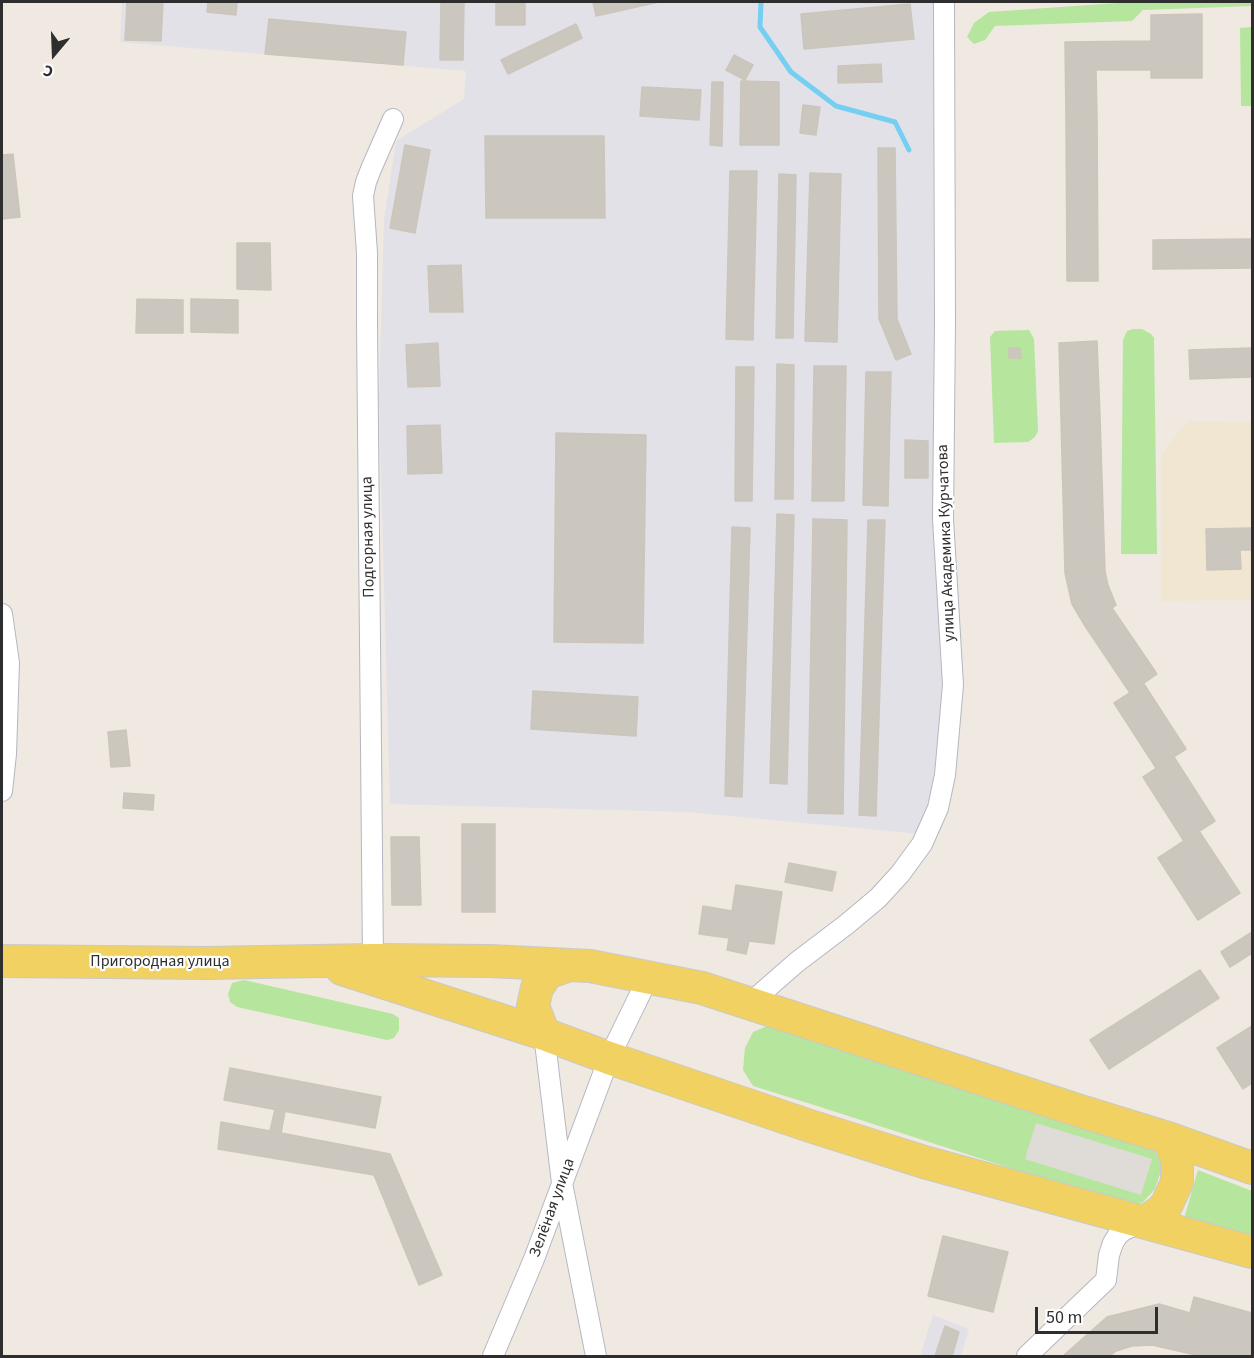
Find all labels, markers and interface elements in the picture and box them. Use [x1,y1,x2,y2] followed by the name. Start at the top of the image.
[24,24,84,84] north arrow
[40,59,56,83] text: С
[934,444,960,642] street label: улица Академика Курчатова
[358,476,380,598] street label: Подгорная улица
[90,952,230,972] street label: Пригородная улица
[526,1156,580,1260] street label: Зелёная улица
[1038,1295,1161,1333] scale bar
[1046,1305,1082,1330] text: 50 m

